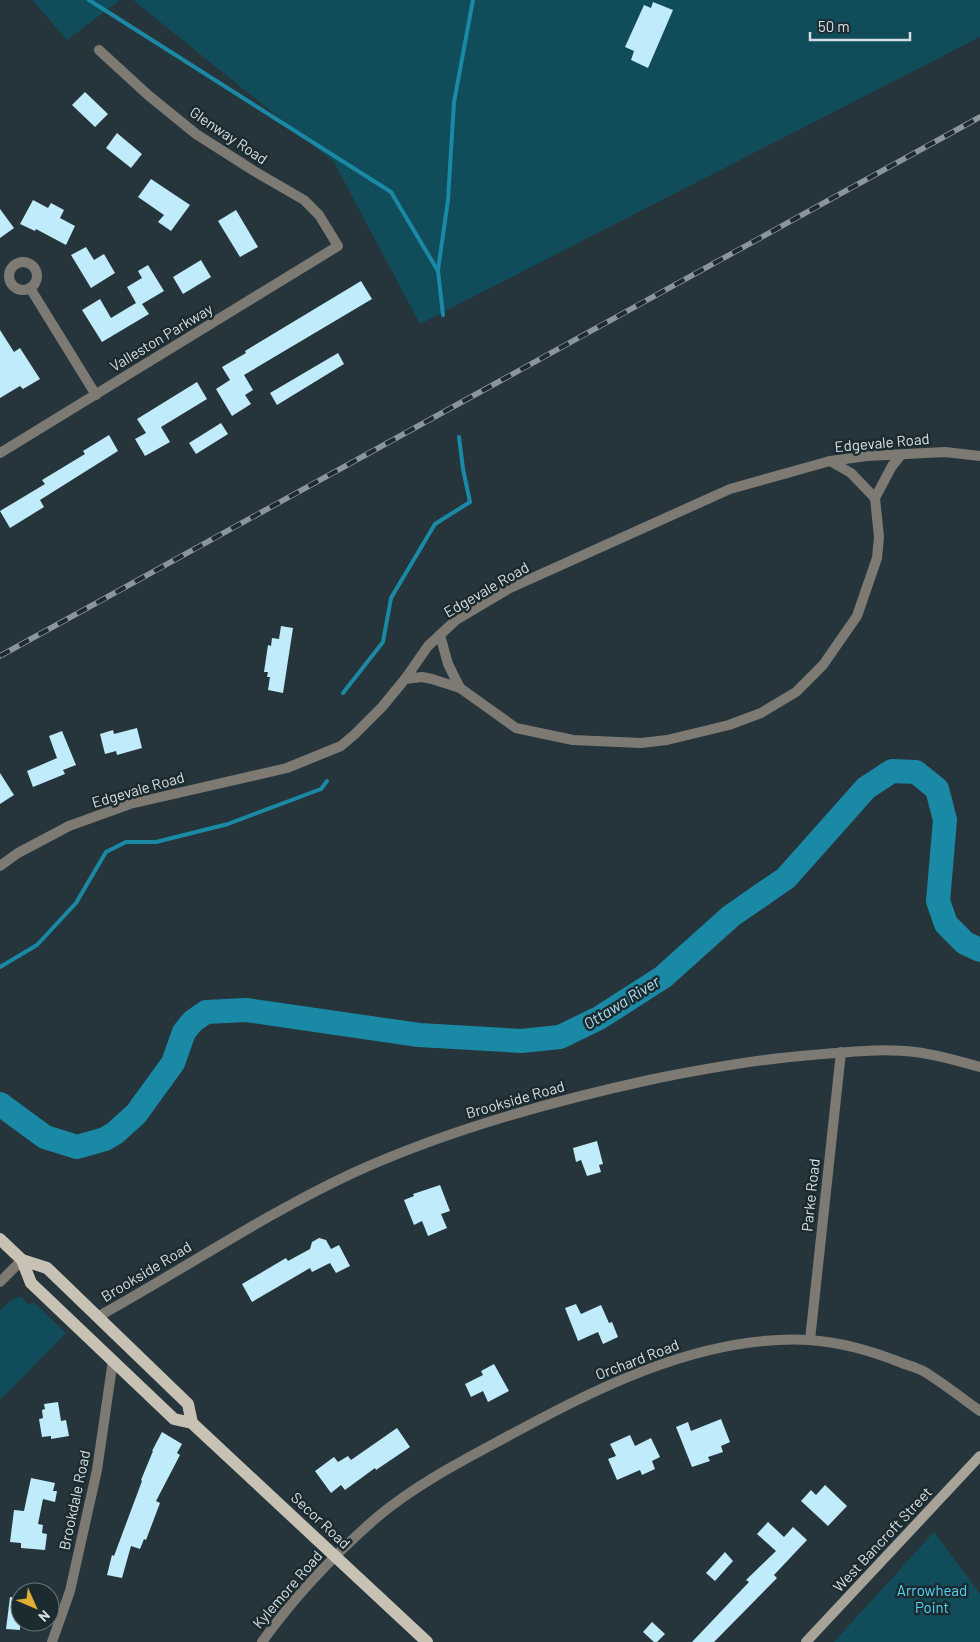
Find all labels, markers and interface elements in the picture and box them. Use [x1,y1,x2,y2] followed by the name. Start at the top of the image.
[810,10,910,42] scale bar
[818,17,850,35] text: 50 m
[187,102,271,168] street label: Glenway Road
[106,299,216,375] street label: Valleston Parkway
[834,429,930,455] street label: Edgevale Road
[440,557,532,621] street label: Edgevale Road
[90,767,186,811] street label: Edgevale Road
[579,970,664,1033] water label: Ottawa River
[463,1076,567,1122] street label: Brookside Road
[797,1158,823,1232] street label: Parke Road
[98,1237,194,1305] street label: Brookside Road
[593,1335,681,1383] street label: Orchard Road
[55,1448,93,1552] street label: Brookdale Road
[829,1483,935,1595] street label: West Bancroft Street
[288,1488,354,1552] street label: Secor Road
[248,1546,326,1632] street label: Kylemore Road
[897,1581,967,1616] park label: Arrowhead Point
[10,1582,60,1632] north arrow
[35,1607,54,1626] text: N

